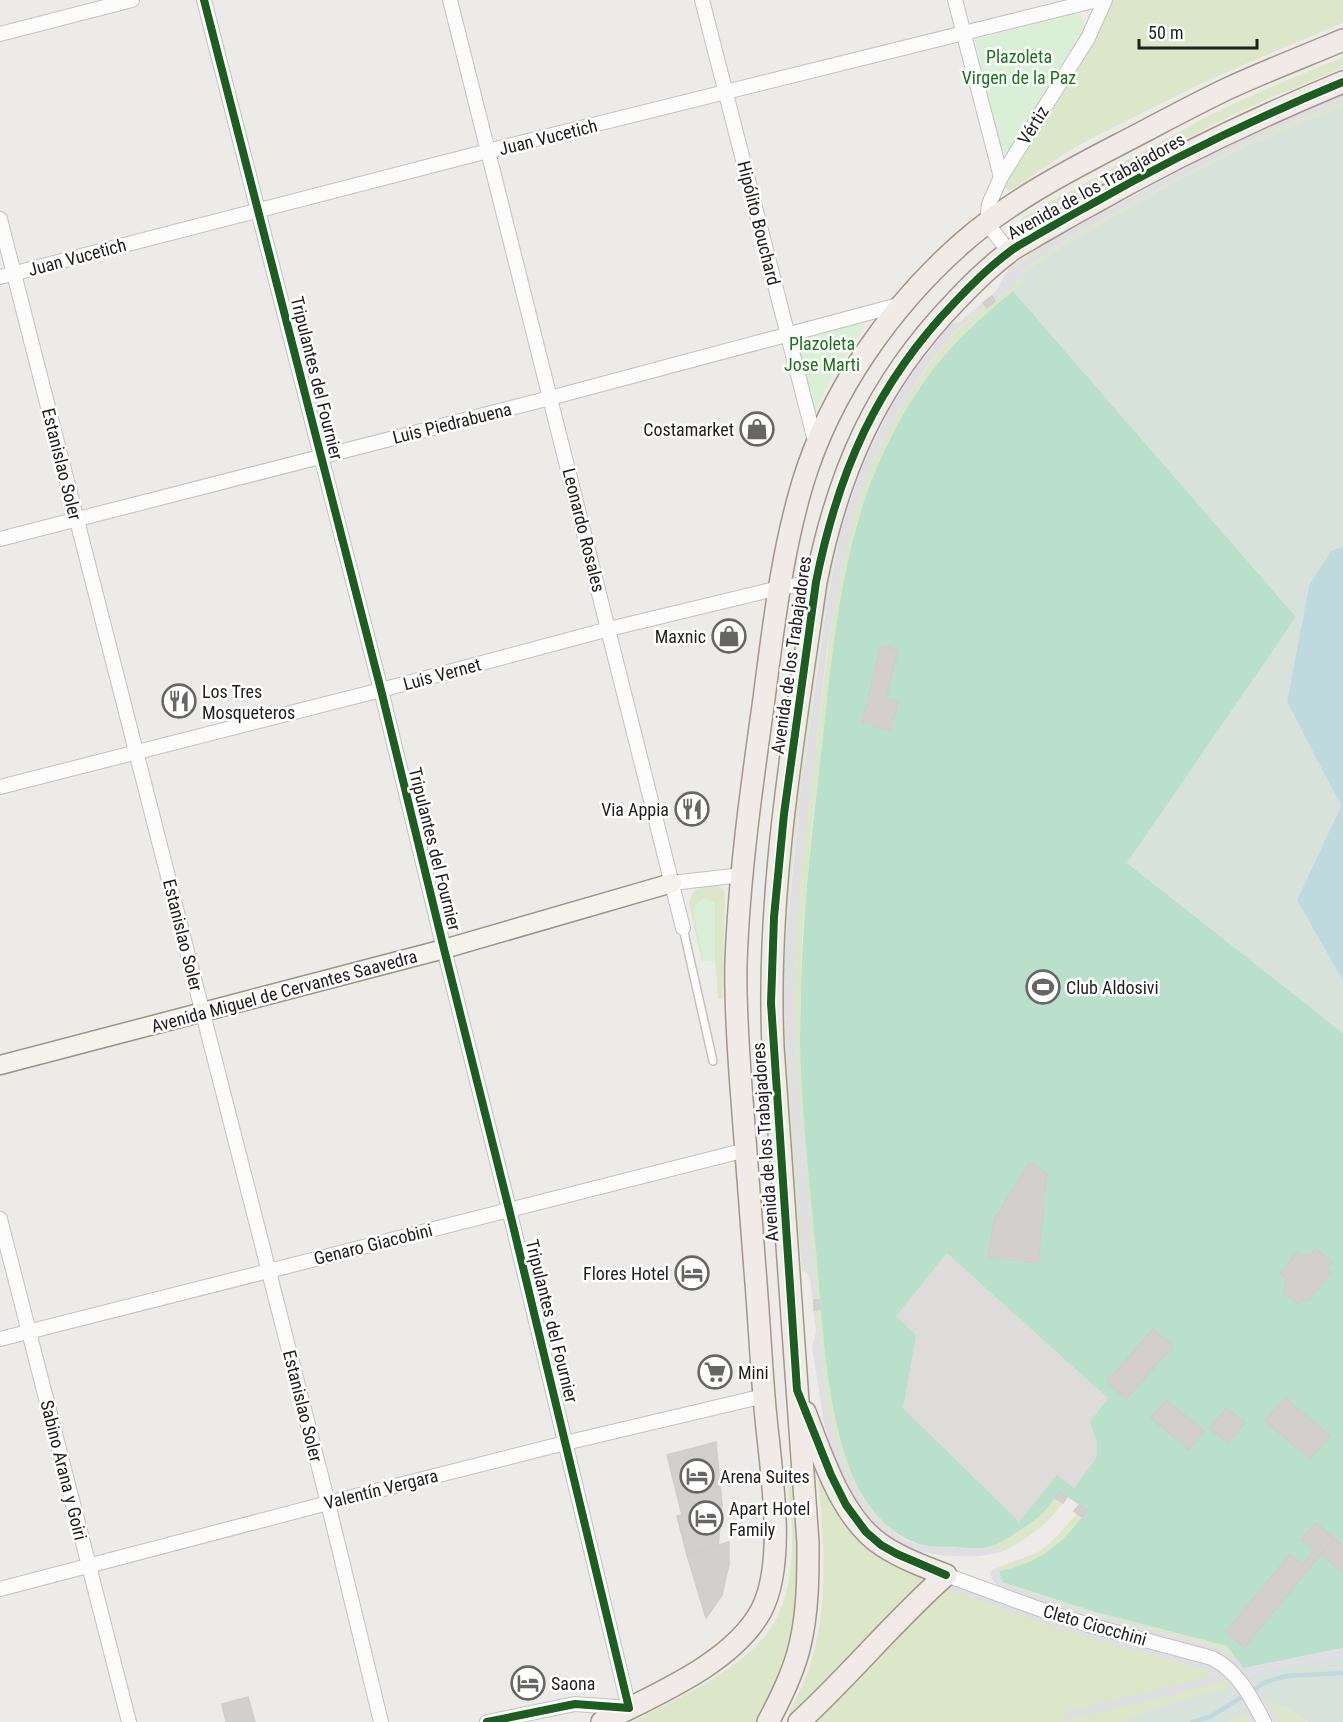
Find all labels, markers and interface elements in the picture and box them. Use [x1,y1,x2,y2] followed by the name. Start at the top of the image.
[1139,12,1258,50] scale bar
[1148,22,1183,43] text: 50 m
[962,46,1076,88] park label: Plazoleta Virgen de la Paz
[1013,102,1053,148] street label: Vértiz
[497,115,599,159] street label: Juan Vucetich
[1004,128,1188,244] street label: Avenida de los Trabajadores
[733,159,785,287] street label: Hipólito Bouchard
[26,234,128,280] street label: Juan Vucetich
[287,294,348,462] street label: Tripulantes del Fournier
[784,333,860,375] park label: Plazoleta Jose Marti
[390,398,514,448] street label: Luis Piedrabuena
[38,406,86,523] street label: Estanislao Soler
[739,411,775,447] shop icon: Costamarket
[643,419,734,440] place label: Costamarket
[558,466,610,594] street label: Leonardo Rosales
[767,555,815,755] street label: Avenida de los Trabajadores
[711,618,747,654] shop icon: Maxnic
[655,626,706,647] place label: Maxnic
[401,654,483,694] street label: Luis Vernet
[202,681,295,723] place label: Los Tres Mosqueteros
[161,683,197,719] restaurant icon: Los Tres Mosqueteros
[405,765,466,933] street label: Tripulantes del Fournier
[674,791,710,827] restaurant icon: Via Appia
[601,799,669,820] place label: Via Appia
[159,877,207,994] street label: Estanislao Soler
[149,945,419,1037] street label: Avenida Miguel de Cervantes Saavedra
[1025,969,1061,1005] sports icon: Club Aldosivi
[1066,977,1159,998] place label: Club Aldosivi
[748,1042,782,1242] street label: Avenida de los Trabajadores
[312,1219,434,1269] street label: Genaro Giacobini
[522,1237,583,1405] street label: Tripulantes del Fournier
[674,1255,710,1291] hotel icon: Flores Hotel
[583,1263,669,1284] place label: Flores Hotel
[279,1348,327,1465] street label: Estanislao Soler
[697,1354,733,1390] supermarket icon: Mini
[738,1362,769,1383] place label: Mini
[36,1398,92,1542] street label: Sabino Arana y Goiri
[679,1458,715,1494] hotel icon: Arena Suites
[322,1465,440,1513] street label: Valentín Vergara
[720,1466,810,1487] place label: Arena Suites
[729,1498,810,1540] place label: Apart Hotel Family
[688,1500,724,1536] hotel icon: Apart Hotel Family
[1041,1600,1149,1650] street label: Cleto Ciocchini
[510,1665,546,1701] hotel icon: Saona
[551,1673,595,1694] place label: Saona

